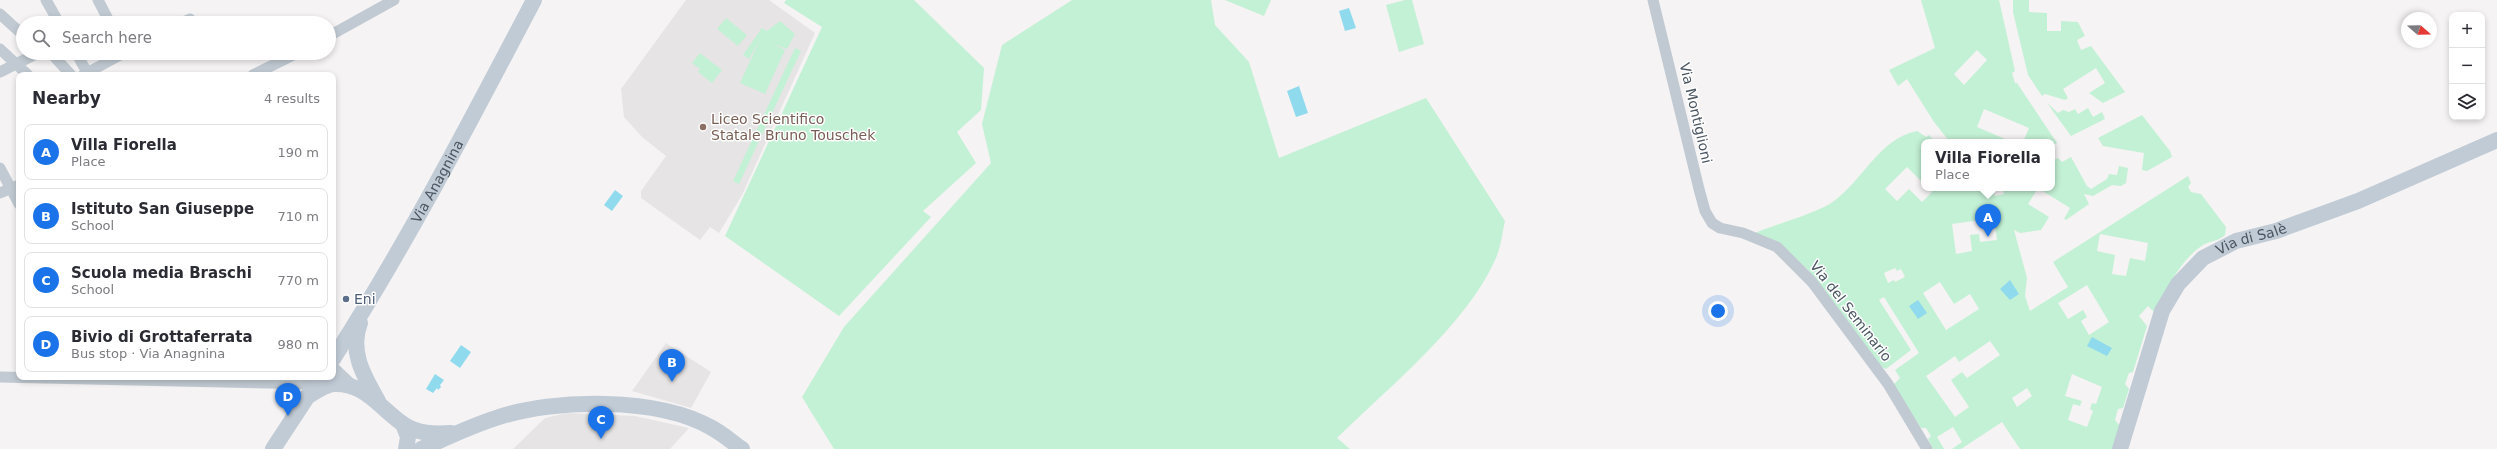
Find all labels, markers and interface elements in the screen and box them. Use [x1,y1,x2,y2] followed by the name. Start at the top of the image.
[2401,12,2437,48] north arrow
[2449,12,2485,120] map controls
[2449,12,2485,48] button: +
[16,16,336,60] search box
[30,27,52,49] icon: search
[62,29,152,47] text: Search here
[2449,48,2485,84] button: −
[1677,61,1715,165] street label: Via Montiglioni
[2449,84,2485,120] button: layers
[32,88,101,108] text: Nearby
[264,91,320,106] text: 4 results
[711,111,876,143] place label: Liceo Scientifico Statale Bruno Touschek
[698,122,708,132] marker: Liceo Scientifico Statale Bruno Touschek
[71,136,177,154] text: Villa Fiorella
[408,137,467,226] street label: Via Anagnina
[1921,139,2055,191] popup
[41,145,51,160] text: A
[277,145,319,160] text: 190 m
[1935,149,2041,167] text: Villa Fiorella
[71,154,106,169] text: Place
[1935,167,1970,182] text: Place
[71,200,254,218] text: Istituto San Giuseppe
[1975,204,2001,237] pin: A
[41,209,51,224] text: B
[277,209,319,224] text: 710 m
[71,218,114,233] text: School
[2213,220,2289,258] street label: Via di Salè
[1807,258,1895,364] street label: Via del Seminario
[71,264,252,282] text: Scuola media Braschi
[41,273,51,288] text: C
[277,273,319,288] text: 770 m
[71,282,114,297] text: School
[354,291,376,307] place label: Eni
[341,294,351,304] marker: Eni
[1708,301,1728,321] your location
[71,328,253,346] text: Bivio di Grottaferrata
[41,337,51,352] text: D
[277,337,319,352] text: 980 m
[71,346,225,361] text: Bus stop · Via Anagnina
[659,349,685,382] pin: B
[275,383,301,416] pin: D
[588,406,614,439] pin: C

